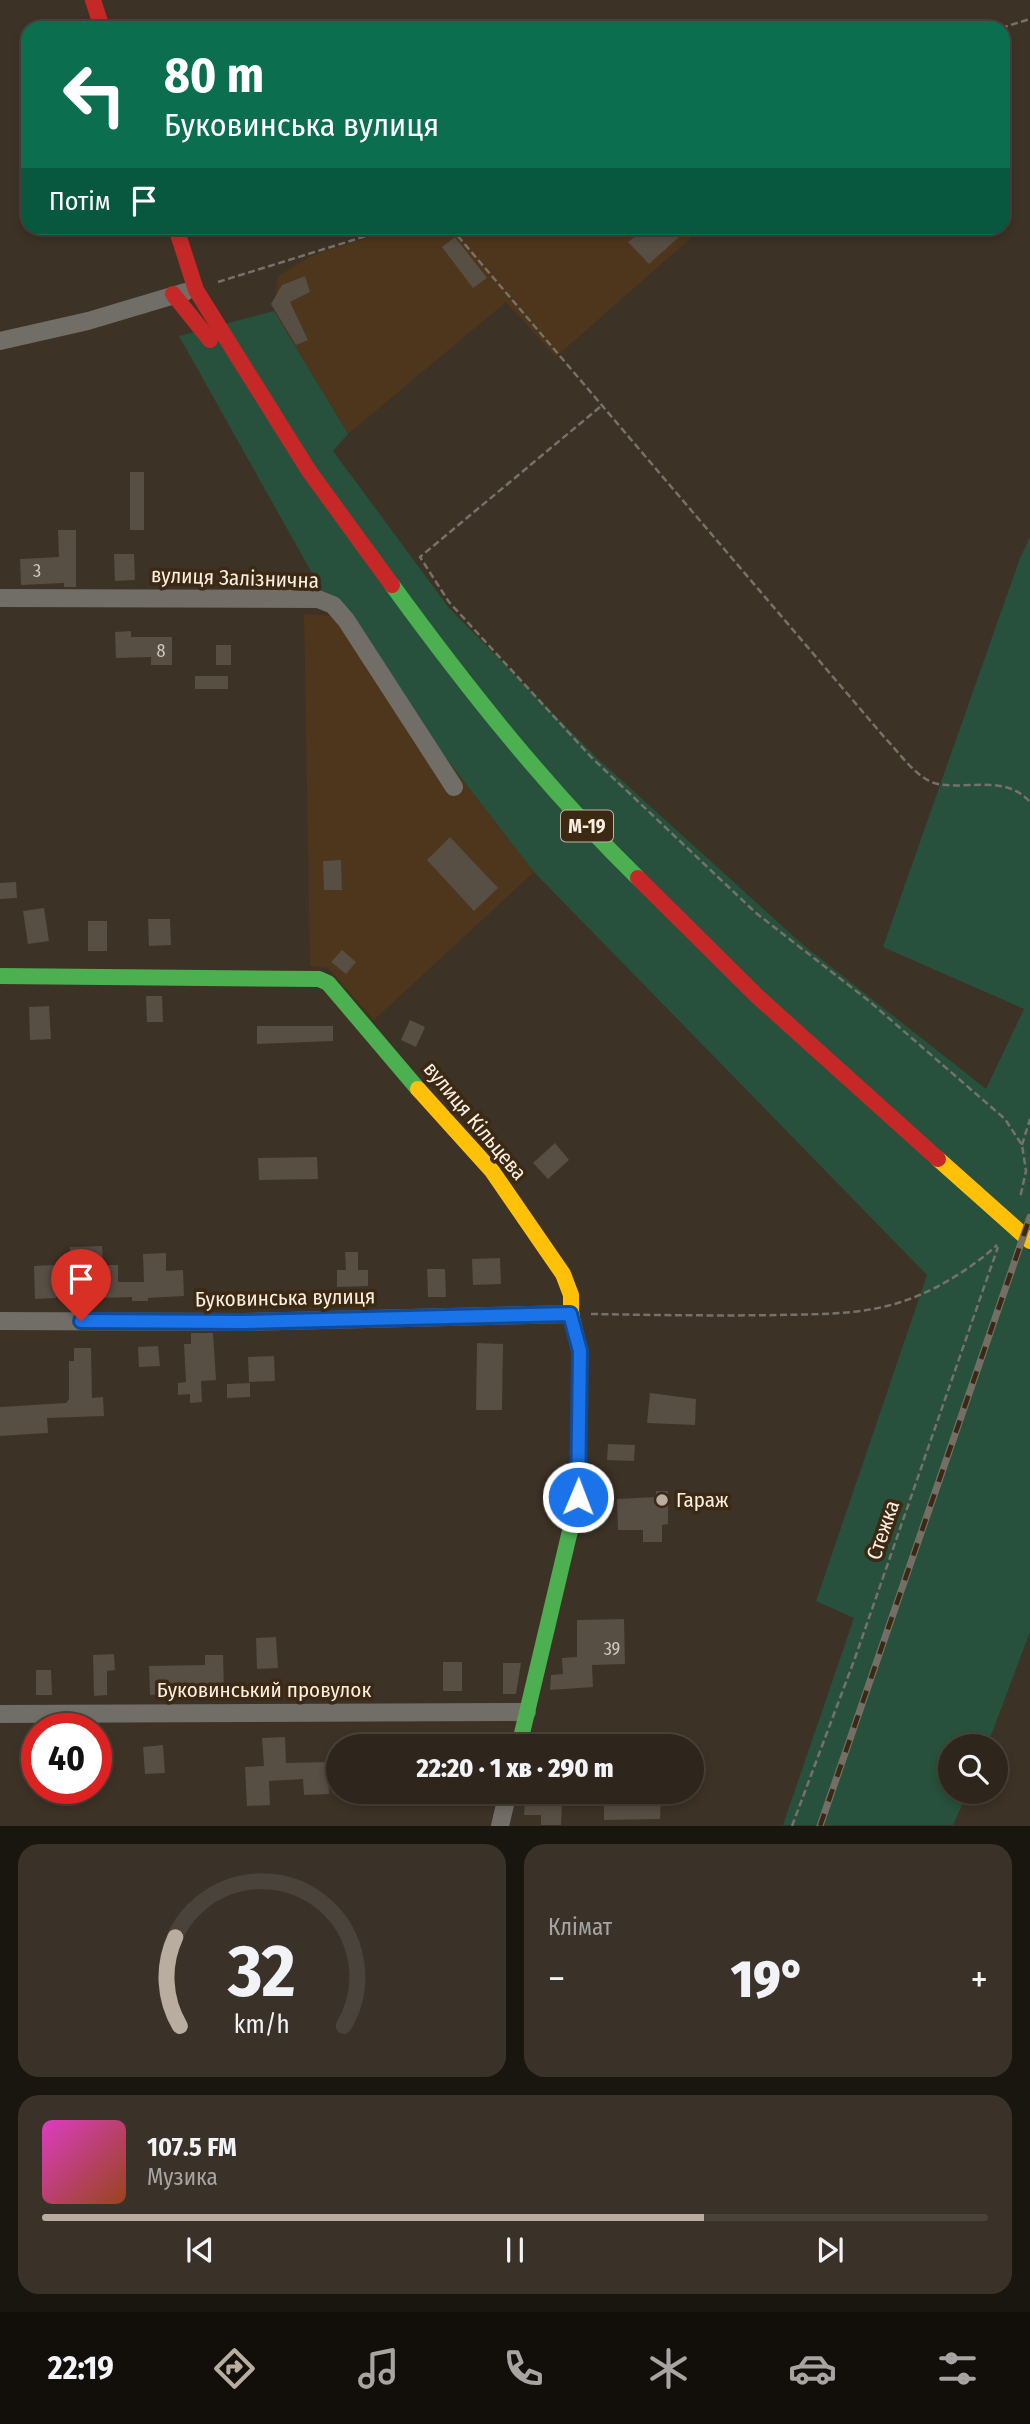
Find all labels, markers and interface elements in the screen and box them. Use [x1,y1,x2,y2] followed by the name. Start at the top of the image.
[164,46,264,105] text: 80 m
[49,49,140,140] icon: left
[164,106,439,144] text: Буковинська вулиця
[125,182,163,220] icon: arrive
[49,186,111,217] text: Потім
[33,560,41,582] house number: 3
[151,562,319,594] street label: вулиця Залізнична
[157,640,166,662] house number: 8
[561,810,613,842] road number: М-19
[418,1056,532,1186] street label: вулиця Кільцева
[51,1249,111,1321] pin
[62,1260,100,1298] icon: arrive
[195,1283,375,1313] street label: Буковинська вулиця
[541,1460,615,1534] position arrow
[676,1487,729,1513] place label: Гараж
[654,1492,670,1508] marker: Гараж
[861,1497,905,1563] street label: Стежка
[604,1638,620,1660] house number: 39
[157,1677,371,1703] street label: Буковинський провулок
[21,1713,112,1804] speed limit sign: 40
[938,1734,1008,1804] map controls
[938,1734,1008,1804] button: search
[416,1753,614,1784] text: 22:20 · 1 хв · 290 m
[548,1913,612,1941] text: Клімат
[227,1929,296,2016] text: 32
[731,1948,805,2011] text: 19°
[548,1956,565,2002] text: −
[971,1956,988,2002] text: +
[234,2010,290,2040] text: km/h
[147,2132,237,2163] text: 107.5 FM
[147,2163,218,2191] text: Музика
[181,2231,219,2269] icon: previous
[496,2231,534,2269] icon: pause
[811,2231,849,2269] icon: next
[210,2344,259,2393] icon: directions
[354,2344,403,2393] icon: music
[499,2344,548,2393] icon: phone
[644,2344,693,2393] icon: climate
[788,2344,837,2393] icon: car
[933,2344,982,2393] icon: filters
[48,2349,114,2387] text: 22:19

